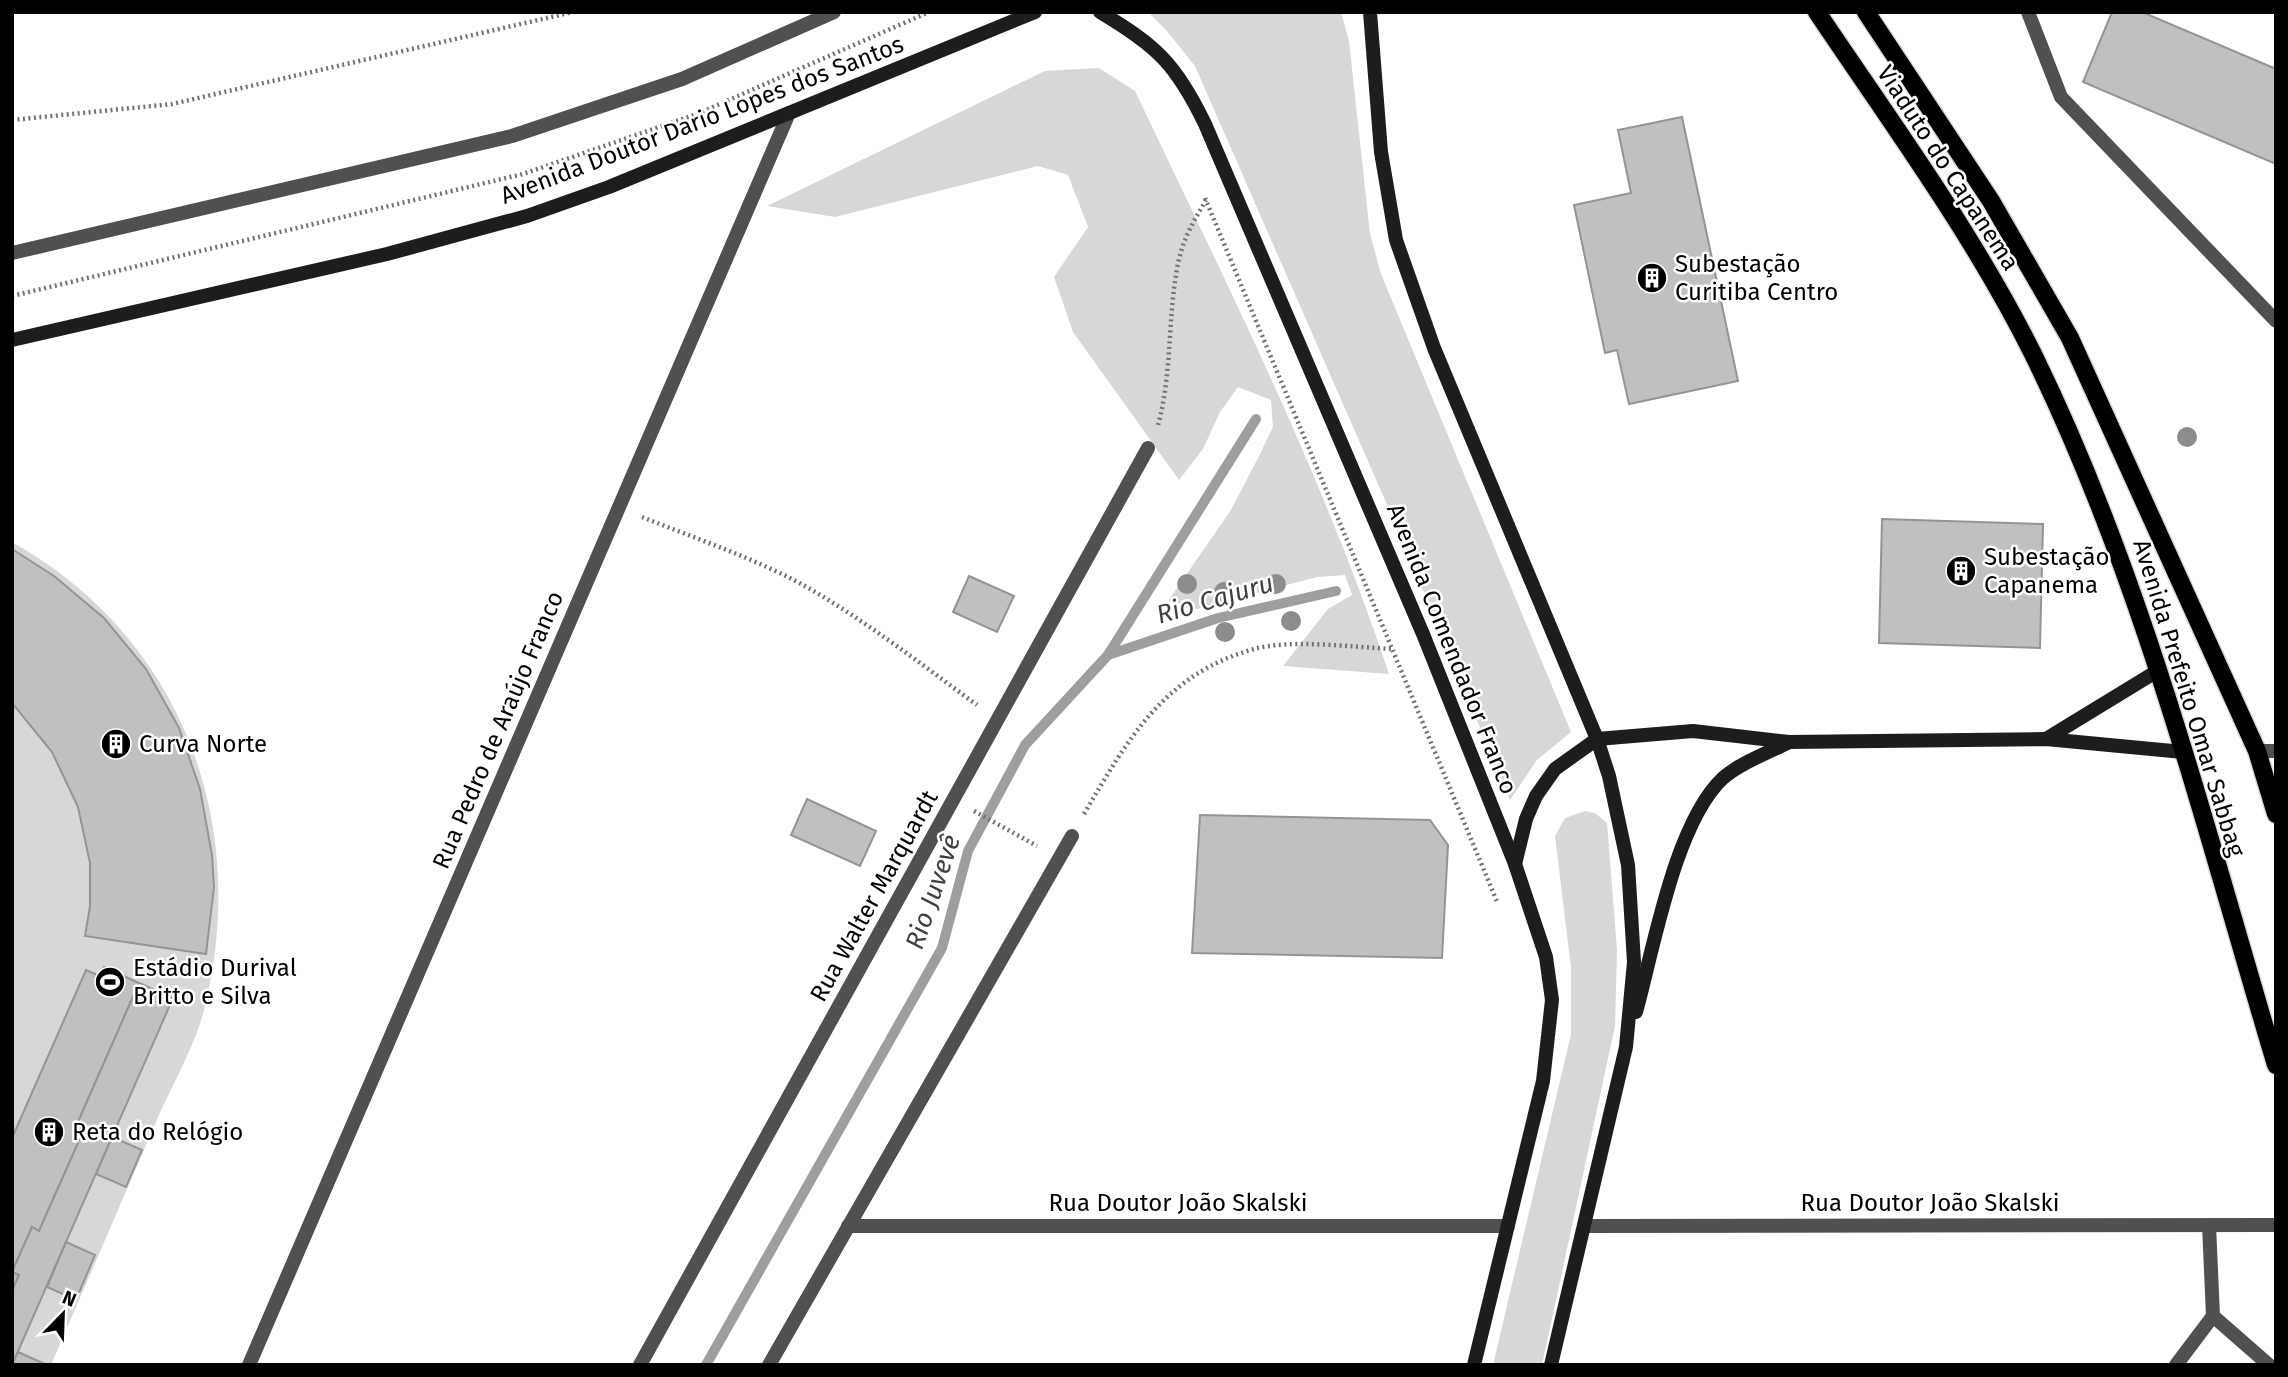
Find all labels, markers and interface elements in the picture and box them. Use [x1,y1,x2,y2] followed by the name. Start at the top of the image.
[497,30,907,210] street label: Avenida Doutor Dario Lopes dos Santos
[1871,60,2025,276] street label: Viaduto do Capanema
[1675,250,1838,306] place label: Subestação Curitiba Centro
[1635,261,1669,295] building icon: Subestação Curitiba Centro
[1381,500,1523,798] street label: Avenida Comendador Franco
[2127,536,2251,860] street label: Avenida Prefeito Omar Sabbag
[1984,543,2109,599] place label: Subestação Capanema
[1944,554,1978,588] building icon: Subestação Capanema
[1153,568,1277,630] water label: Rio Cajuru
[427,587,569,873] street label: Rua Pedro de Araújo Franco
[99,727,133,761] building icon: Curva Norte
[139,730,267,758] place label: Curva Norte
[804,785,944,1006] street label: Rua Walter Marquardt
[899,831,967,953] water label: Rio Juvevê
[133,954,297,1010] place label: Estádio Durival Britto e Silva
[93,965,127,999] sports icon: Estádio Durival Britto e Silva
[32,1115,66,1149] building icon: Reta do Relógio
[72,1118,243,1146] place label: Reta do Relógio
[1049,1189,1307,1217] street label: Rua Doutor João Skalski
[1801,1189,2059,1217] street label: Rua Doutor João Skalski
[28,1279,98,1349] north arrow
[59,1286,80,1312] text: N

